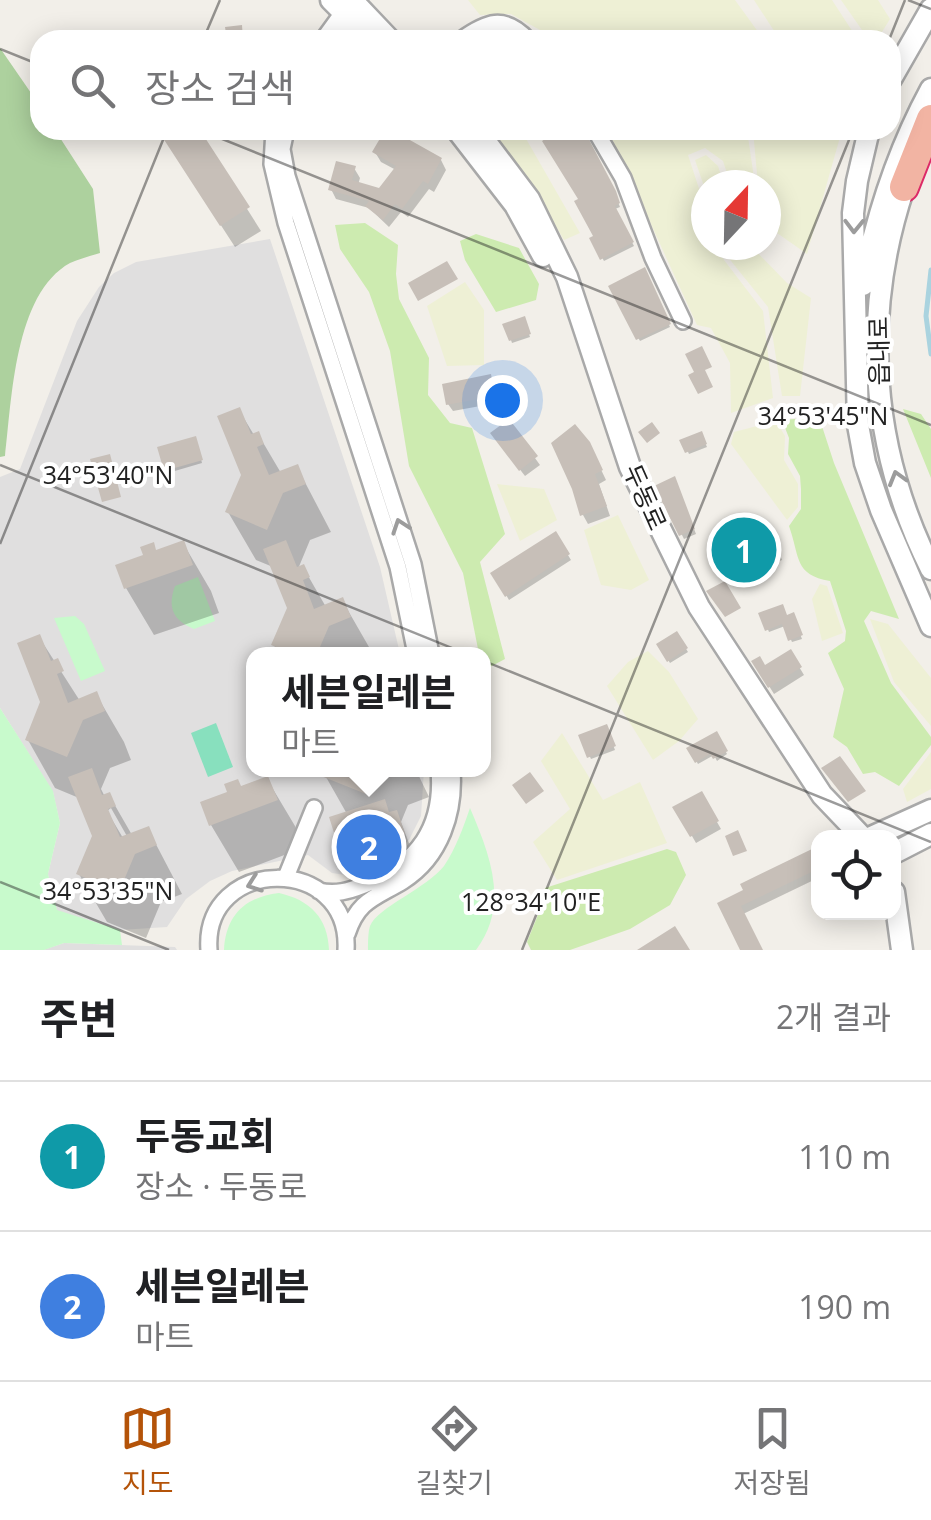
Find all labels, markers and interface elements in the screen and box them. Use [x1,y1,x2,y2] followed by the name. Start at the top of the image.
[30,30,901,140] search box
[65,58,120,113] icon: search
[145,61,295,113] text: 장소 검색
[691,170,781,260] north arrow
[843,218,864,234] one-way arrow
[860,316,896,386] street label: 읍내로
[477,375,528,426] your location
[758,398,888,432] text: 34°53'45"N
[43,457,173,491] text: 34°53'40"N
[616,458,675,535] street label: 두동로
[887,470,908,488] one-way arrow
[712,512,776,588] pin: 1
[392,518,412,535] one-way arrow
[246,647,491,777] popup
[281,665,456,717] text: 세븐일레븐
[281,720,340,763] text: 마트
[336,810,402,884] pin: 2
[811,830,901,920] map controls
[811,830,901,920] button: locate
[246,872,264,892] one-way arrow
[43,873,173,907] text: 34°53'35"N
[461,884,601,918] text: 128°34'10"E
[40,989,117,1046] text: 주변
[776,995,891,1038] text: 2개 결과
[135,1109,275,1161] text: 두동교회
[63,1135,82,1178] text: 1
[798,1135,891,1178] text: 110 m
[135,1164,307,1207] text: 장소 · 두동로
[135,1259,310,1311] text: 세븐일레븐
[63,1285,82,1328] text: 2
[798,1285,891,1328] text: 190 m
[135,1314,194,1357] text: 마트
[120,1401,175,1501] tab: 지도
[416,1401,493,1501] tab: 길찾기
[733,1401,811,1501] tab: 저장됨

